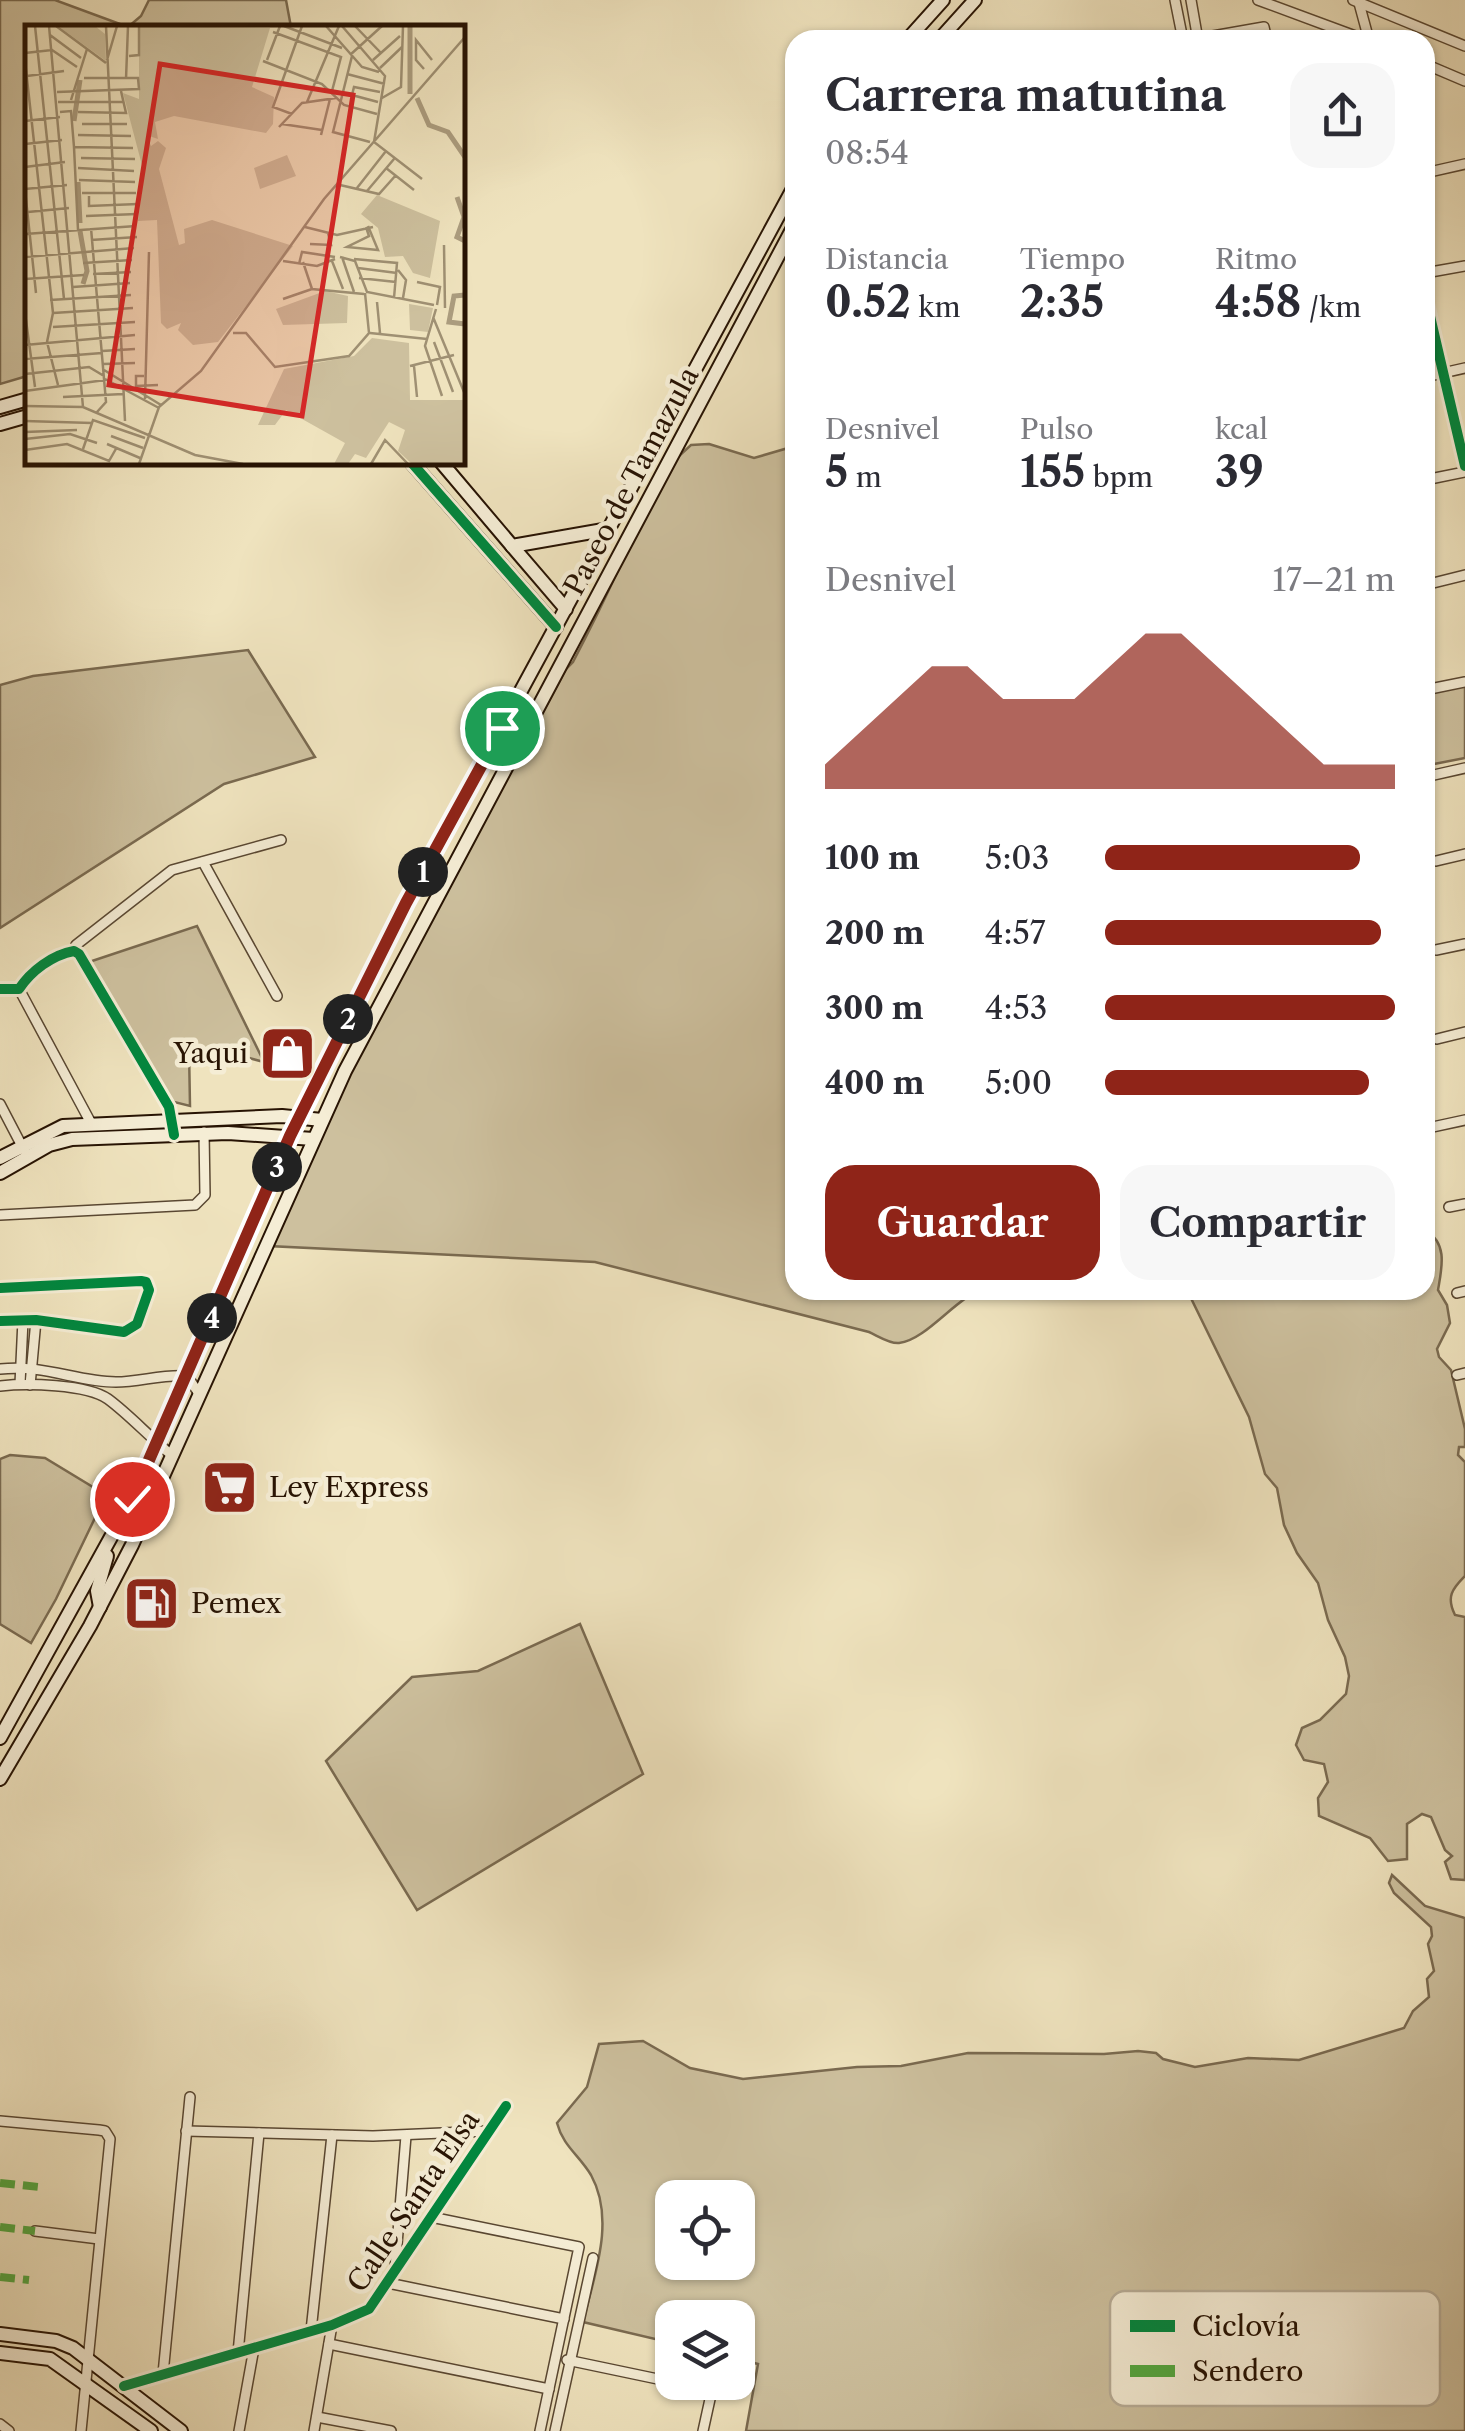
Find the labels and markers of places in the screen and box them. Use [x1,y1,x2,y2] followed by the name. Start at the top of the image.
[460,686,545,771] pin
[398,847,448,897] pin: 1
[323,994,373,1044] pin: 2
[257,1023,317,1083] shop icon: Yaqui
[172,1036,248,1070] place label: Yaqui
[252,1142,302,1192] pin: 3
[187,1293,237,1343] pin: 4
[90,1457,175,1542] pin
[200,1457,260,1517] supermarket icon: Ley Express
[269,1470,429,1504] place label: Ley Express
[122,1573,182,1633] fuel station icon: Pemex
[191,1586,282,1620] place label: Pemex

